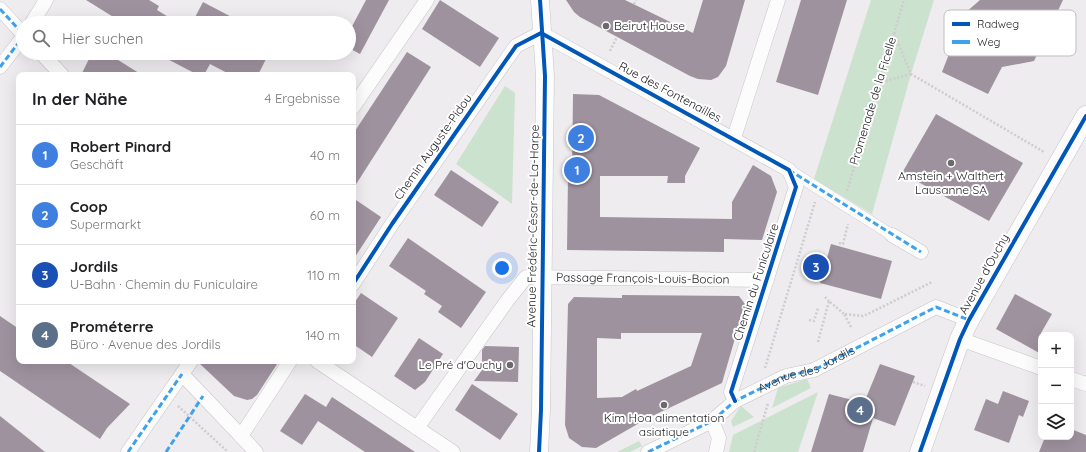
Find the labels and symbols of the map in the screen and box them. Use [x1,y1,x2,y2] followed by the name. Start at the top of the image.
[944,10,1076,56] legend
[977,17,1019,31] text: Radweg
[614,18,685,33] place label: Beirut House
[601,21,611,31] marker: Beirut House
[846,35,899,167] street label: Promenade de la Ficelle
[977,35,1001,49] text: Weg
[616,58,724,125] street label: Rue des Fontenailles
[390,91,475,203] street label: Chemin Auguste-Pidou
[568,123,594,153] pin: 2
[523,124,542,328] street label: Avenue Frédéric-César-de-La-Harpe
[564,155,590,185] pin: 1
[946,158,956,168] marker: Amstein + Walthert Lausanne SA
[898,168,1004,197] place label: Amstein + Walthert Lausanne SA
[729,221,782,342] street label: Chemin du Funiculaire
[955,231,1012,317] street label: Avenue d'Ouchy
[803,252,829,282] pin: 3
[492,258,512,278] your location
[556,269,730,287] street label: Passage François-Louis-Bocion
[755,342,858,396] street label: Avenue des Jordils
[419,357,502,372] place label: Le Pré d'Ouchy
[505,360,515,370] marker: Le Pré d'Ouchy
[847,395,873,425] pin: 4
[659,400,669,410] marker: Kim Hoa alimentation asiatique
[604,410,724,439] place label: Kim Hoa alimentation asiatique

